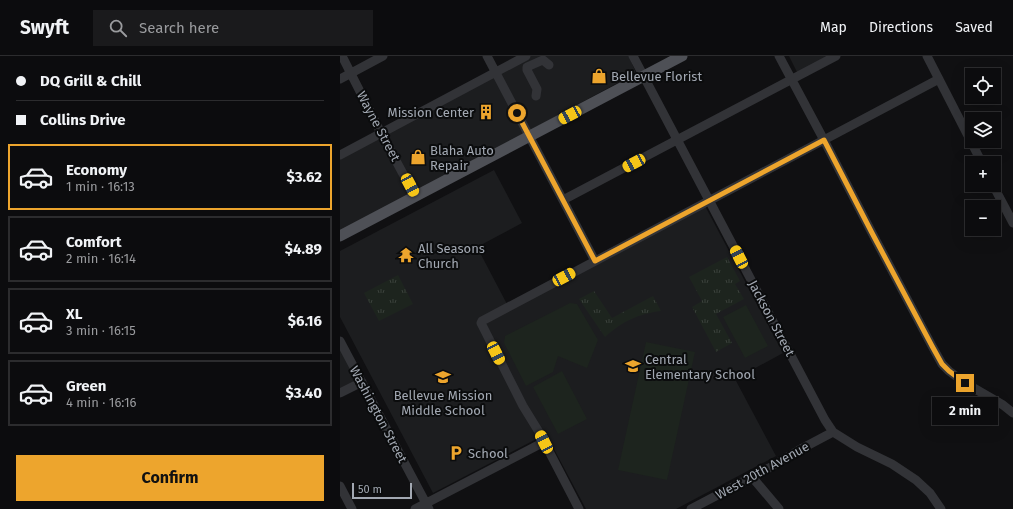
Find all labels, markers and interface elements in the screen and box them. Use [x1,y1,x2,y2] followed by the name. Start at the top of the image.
[93,10,373,46] search box
[20,16,69,39] text: Swyft
[107,17,129,39] icon: search
[139,19,219,37] text: Search here
[820,19,847,36] text: Map
[869,19,933,36] text: Directions
[955,19,993,36] text: Saved
[590,67,608,85] shop icon: Bellevue Florist
[965,68,1001,236] map controls
[965,68,1001,104] button: locate
[611,69,702,84] place label: Bellevue Florist
[40,72,141,90] text: DQ Grill & Chill
[354,89,403,164] street label: Wayne Street
[477,103,495,121] building icon: Mission Center
[508,104,526,122] route start
[557,104,583,126] car
[388,105,474,120] place label: Mission Center
[40,111,126,129] text: Collins Drive
[965,112,1001,148] button: layers
[430,143,494,173] place label: Blaha Auto Repair
[409,148,427,166] shop icon: Blaha Auto Repair
[621,152,647,174] car
[965,156,1001,192] button: +
[18,159,54,195] icon: car
[66,161,127,179] text: Economy
[287,168,322,186] text: $3.62
[399,172,421,198] car
[66,179,135,194] text: 1 min · 16:13
[965,200,1001,236] button: −
[18,231,54,267] icon: car
[66,233,122,251] text: Comfort
[285,240,322,258] text: $4.89
[418,241,485,271] place label: All Seasons Church
[728,244,750,270] car
[397,246,415,264] temple icon: All Seasons Church
[66,251,136,266] text: 2 min · 16:14
[551,266,577,288] car
[745,278,798,359] street label: Jackson Street
[18,303,54,339] icon: car
[66,305,82,323] text: XL
[288,312,322,330] text: $6.16
[66,323,136,338] text: 3 min · 16:15
[485,340,507,366] car
[645,352,755,382] place label: Central Elementary School
[624,357,642,375] school or university icon: Central Elementary School
[347,363,411,465] street label: Washington Street
[434,368,452,386] school or university icon: Bellevue Mission Middle School
[956,374,974,392] route end
[18,375,54,411] icon: car
[66,377,106,395] text: Green
[285,384,322,402] text: $3.40
[394,388,492,418] place label: Bellevue Mission Middle School
[66,395,137,410] text: 4 min · 16:16
[932,397,998,425] callout: 2 min
[949,403,981,418] text: 2 min
[533,429,555,455] car
[713,439,812,502] street label: West 20th Avenue
[447,444,465,462] parking icon: School
[468,446,508,461] place label: School
[16,455,324,501] button: Confirm
[352,481,412,500] scale bar
[358,483,382,496] text: 50 m

